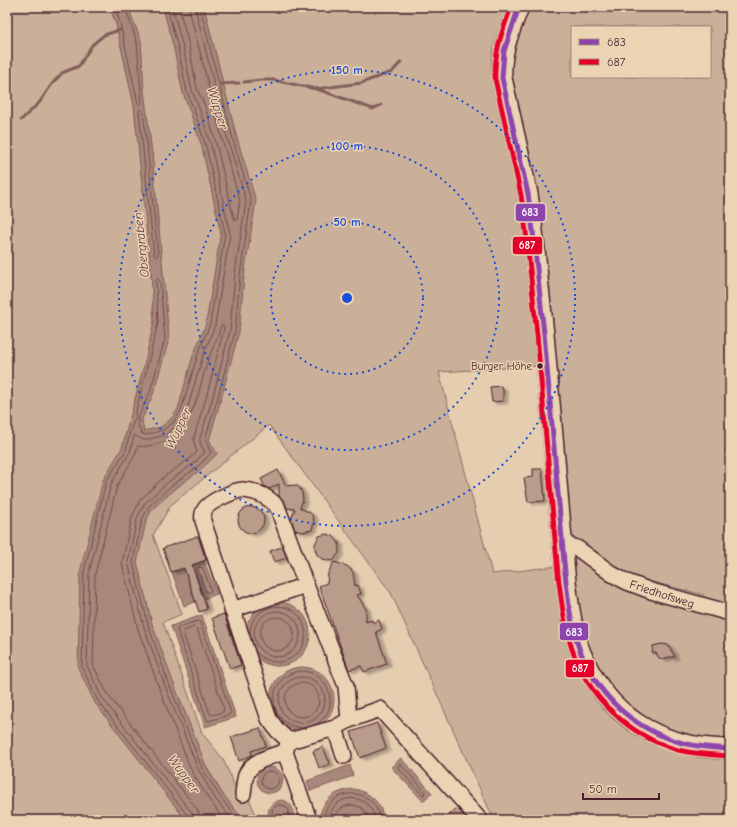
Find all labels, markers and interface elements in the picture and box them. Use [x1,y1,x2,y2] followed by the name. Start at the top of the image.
[571,26,711,78] legend
[607,35,626,49] text: 683
[607,55,626,69] text: 687
[331,63,363,77] text: 150 m
[204,85,232,132] water label: Wupper
[331,139,363,153] text: 100 m
[515,203,546,222] line badge: 683
[522,206,538,219] text: 683
[130,212,152,278] water label: Obergraben
[333,215,361,229] text: 50 m
[512,236,543,255] line badge: 687
[519,239,535,252] text: 687
[340,291,354,305] centre of rings
[471,360,532,373] place label: Burger Höhe
[535,361,545,371] marker: Burger Höhe
[162,404,195,451] water label: Wupper
[628,577,696,611] street label: Friedhofsweg
[559,622,589,641] line badge: 683
[566,626,582,639] text: 683
[565,659,595,678] line badge: 687
[572,662,588,675] text: 687
[165,752,203,797] water label: Wupper
[583,775,659,801] scale bar
[589,782,617,796] text: 50 m

